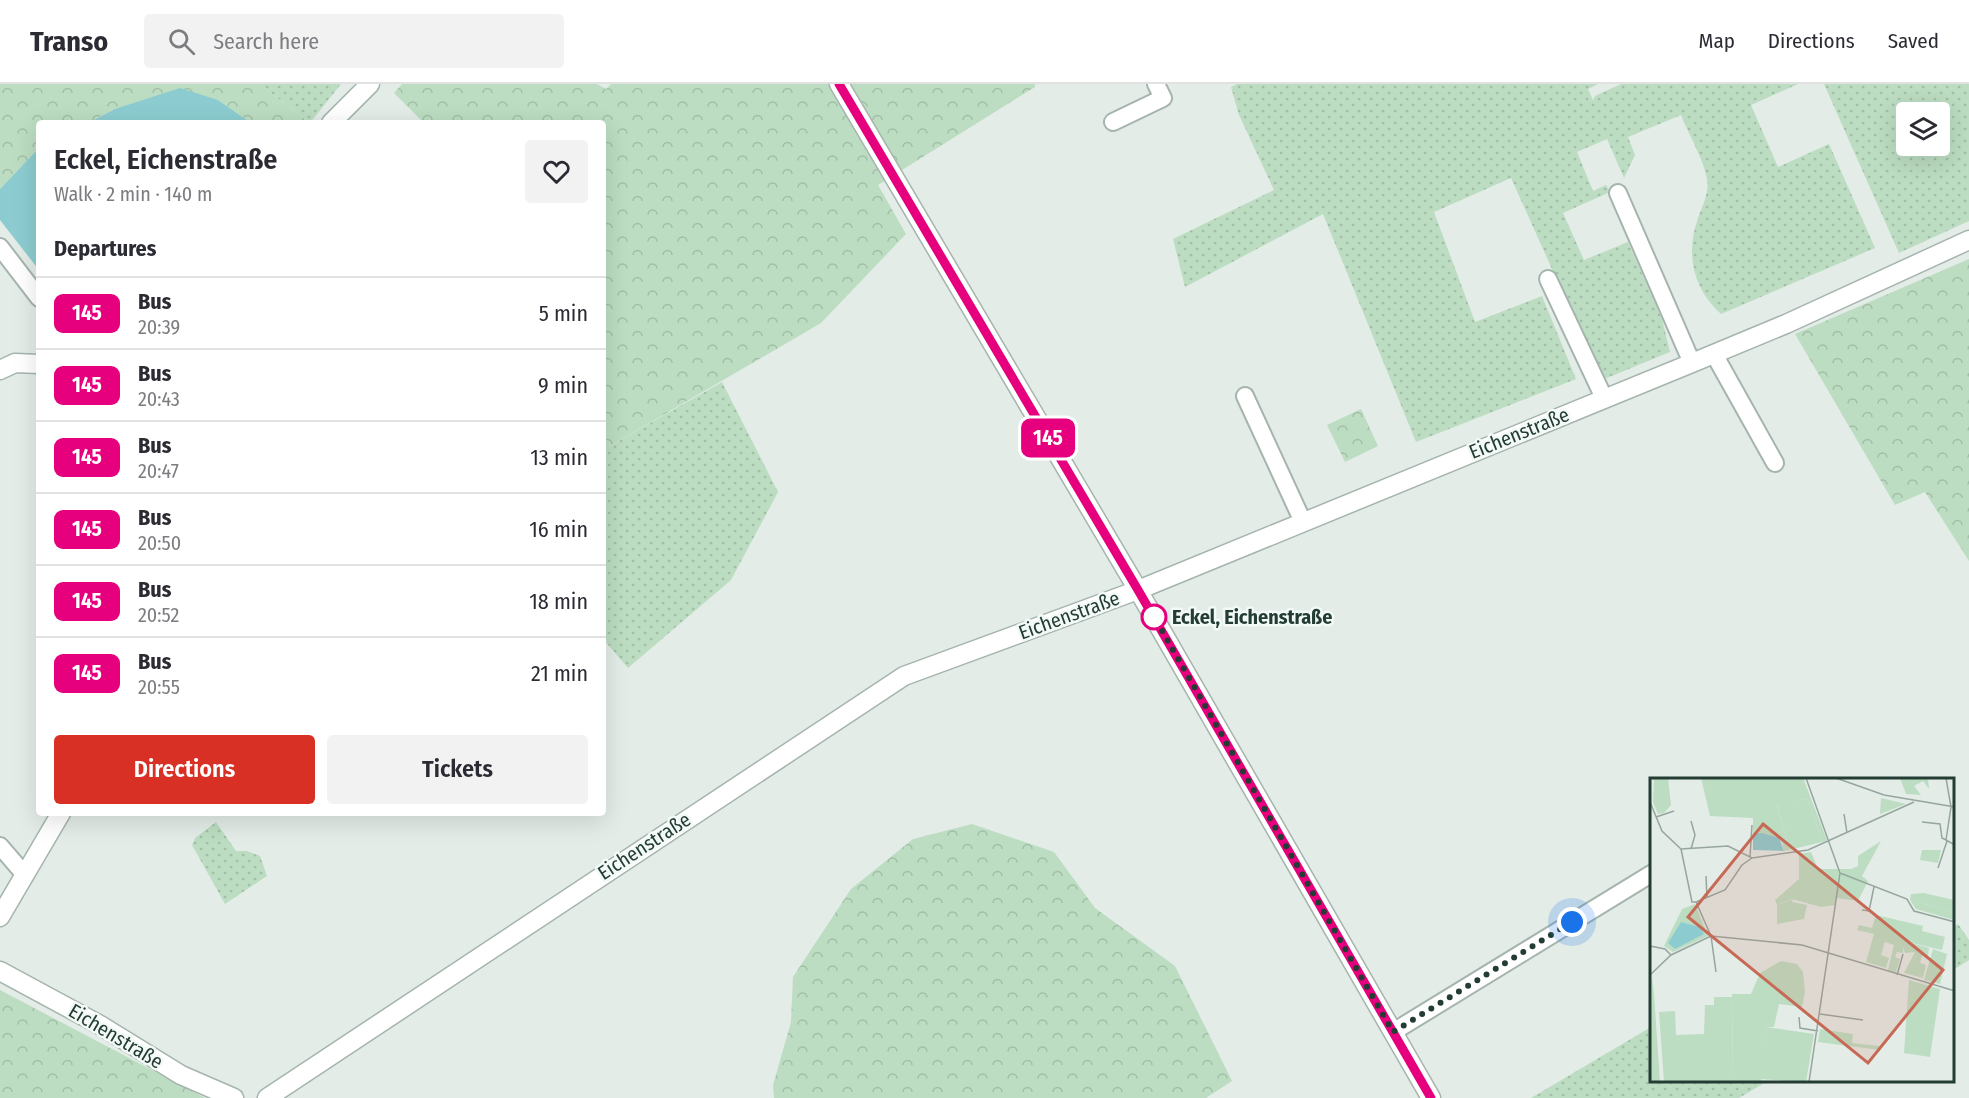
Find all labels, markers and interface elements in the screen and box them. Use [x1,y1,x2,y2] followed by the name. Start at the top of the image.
[144,14,564,68] search box
[30,25,108,58] text: Transo
[165,25,198,58] icon: search
[213,28,319,55] text: Search here
[1698,28,1735,54] text: Map
[1768,28,1855,54] text: Directions
[1888,28,1939,54] text: Saved
[1896,102,1950,156] map controls
[1896,102,1950,156] button: layers
[525,140,588,203] button: heart
[54,143,277,176] text: Eckel, Eichenstraße
[54,182,212,206] text: Walk · 2 min · 140 m
[54,235,156,262] text: Departures
[138,288,171,315] text: Bus
[72,300,102,326] text: 145
[539,300,588,327] text: 5 min
[138,315,180,339] text: 20:39
[138,360,171,387] text: Bus
[72,372,102,398] text: 145
[538,372,588,399] text: 9 min
[138,387,180,411] text: 20:43
[1465,402,1573,464] street label: Eichenstraße
[1014,418,1082,458] line badge: 145
[1033,425,1063,451] text: 145
[138,432,171,459] text: Bus
[72,444,102,470] text: 145
[530,444,588,471] text: 13 min
[138,459,179,483] text: 20:47
[138,504,171,531] text: Bus
[72,516,102,542] text: 145
[529,516,588,543] text: 16 min
[138,531,181,555] text: 20:50
[138,576,171,603] text: Bus
[1015,586,1123,644] street label: Eichenstraße
[72,588,102,614] text: 145
[529,588,588,615] text: 18 min
[138,603,179,627] text: 20:52
[1141,604,1167,630] marker: Eckel, Eichenstraße
[1172,605,1332,629] place label: Eckel, Eichenstraße
[138,648,171,675] text: Bus
[72,660,102,686] text: 145
[531,660,588,687] text: 21 min
[138,675,180,699] text: 20:55
[54,735,315,804] button: Directions
[327,735,588,804] button: Tickets
[1650,778,1954,1083] inset map
[593,807,695,885] street label: Eichenstraße
[1557,907,1587,937] your location
[64,998,168,1074] street label: Eichenstraße

